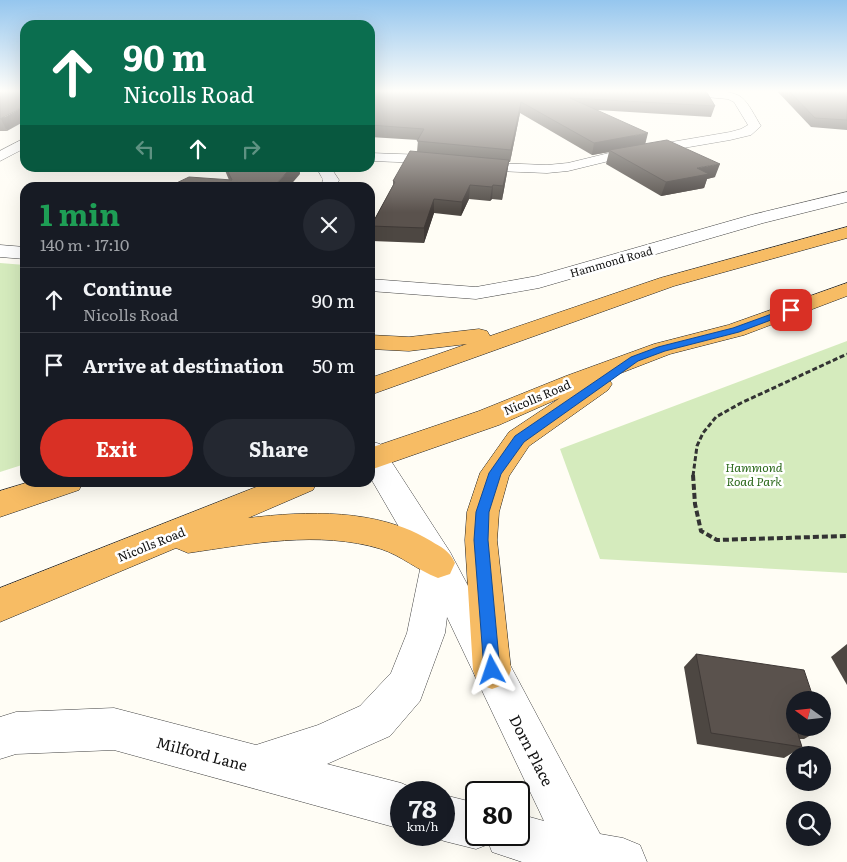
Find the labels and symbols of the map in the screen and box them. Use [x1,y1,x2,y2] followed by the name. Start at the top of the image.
[568,241,654,280] street label: Hammond Road
[770,289,812,331] pin
[501,375,574,419] street label: Nicolls Road
[725,458,783,490] park label: Hammond Road Park
[115,522,188,566] street label: Nicolls Road
[465,643,517,695] position arrow
[786,691,831,736] north arrow
[504,710,560,790] street label: Dorn Place
[154,730,250,776] street label: Milford Lane
[465,781,530,846] speed limit sign: 80

